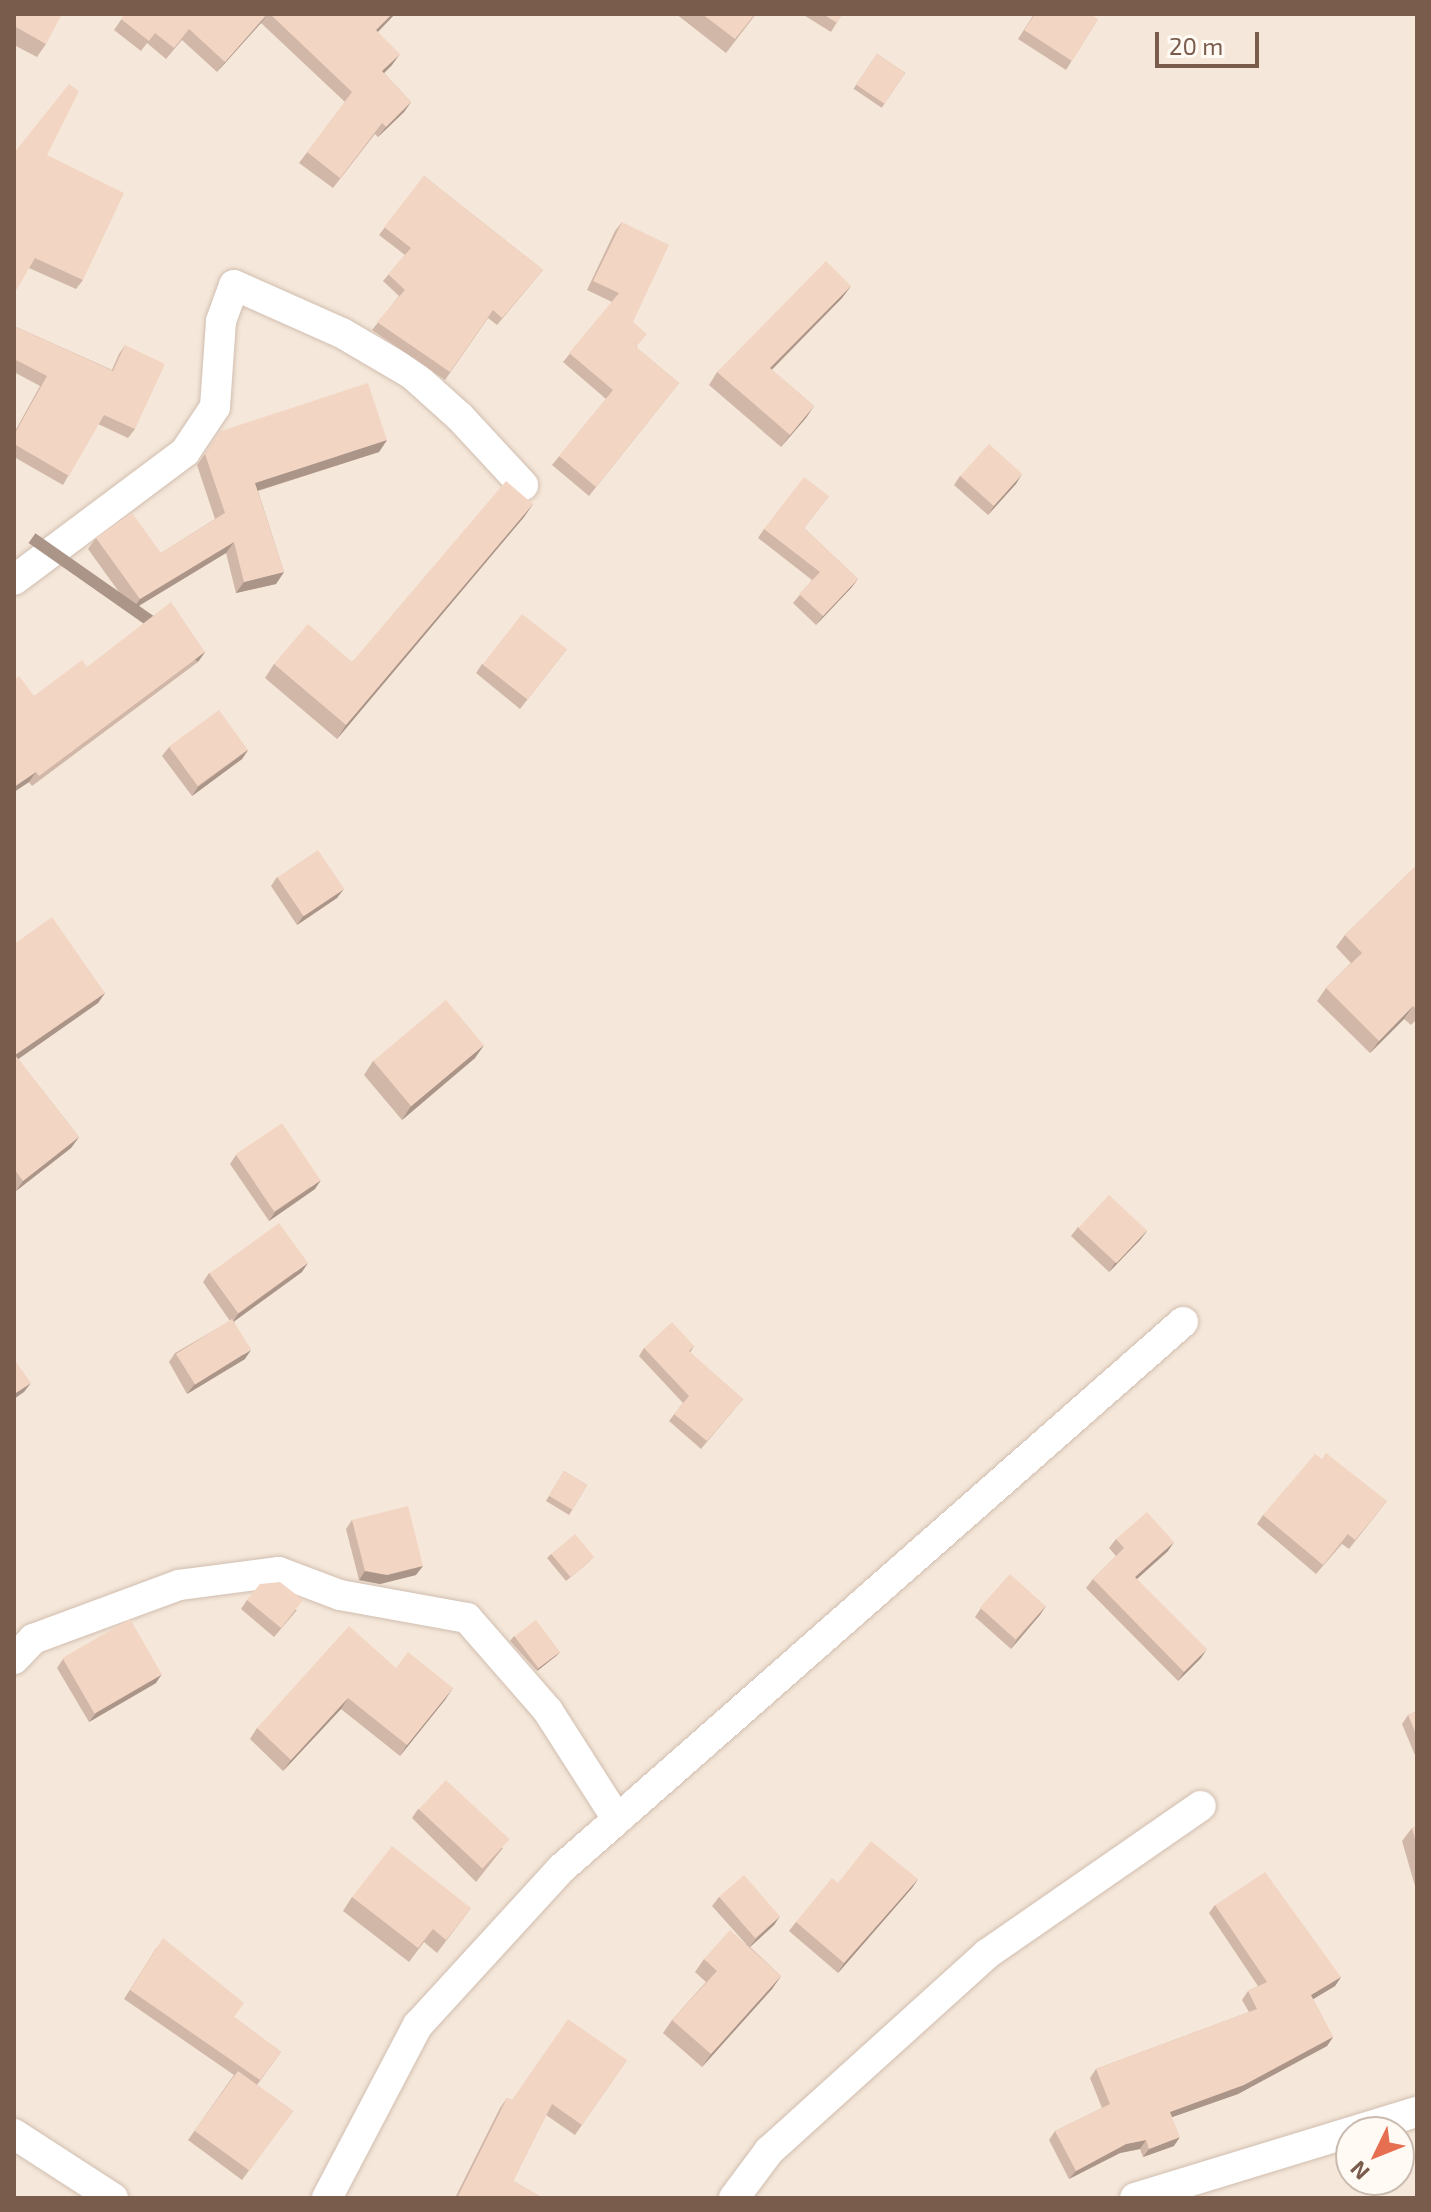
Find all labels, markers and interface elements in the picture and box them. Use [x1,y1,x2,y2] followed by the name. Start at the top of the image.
[1159,16,1263,66] scale bar
[1169,31,1223,60] text: 20 m
[1335,2116,1415,2196] north arrow
[1344,2156,1374,2186] text: N

